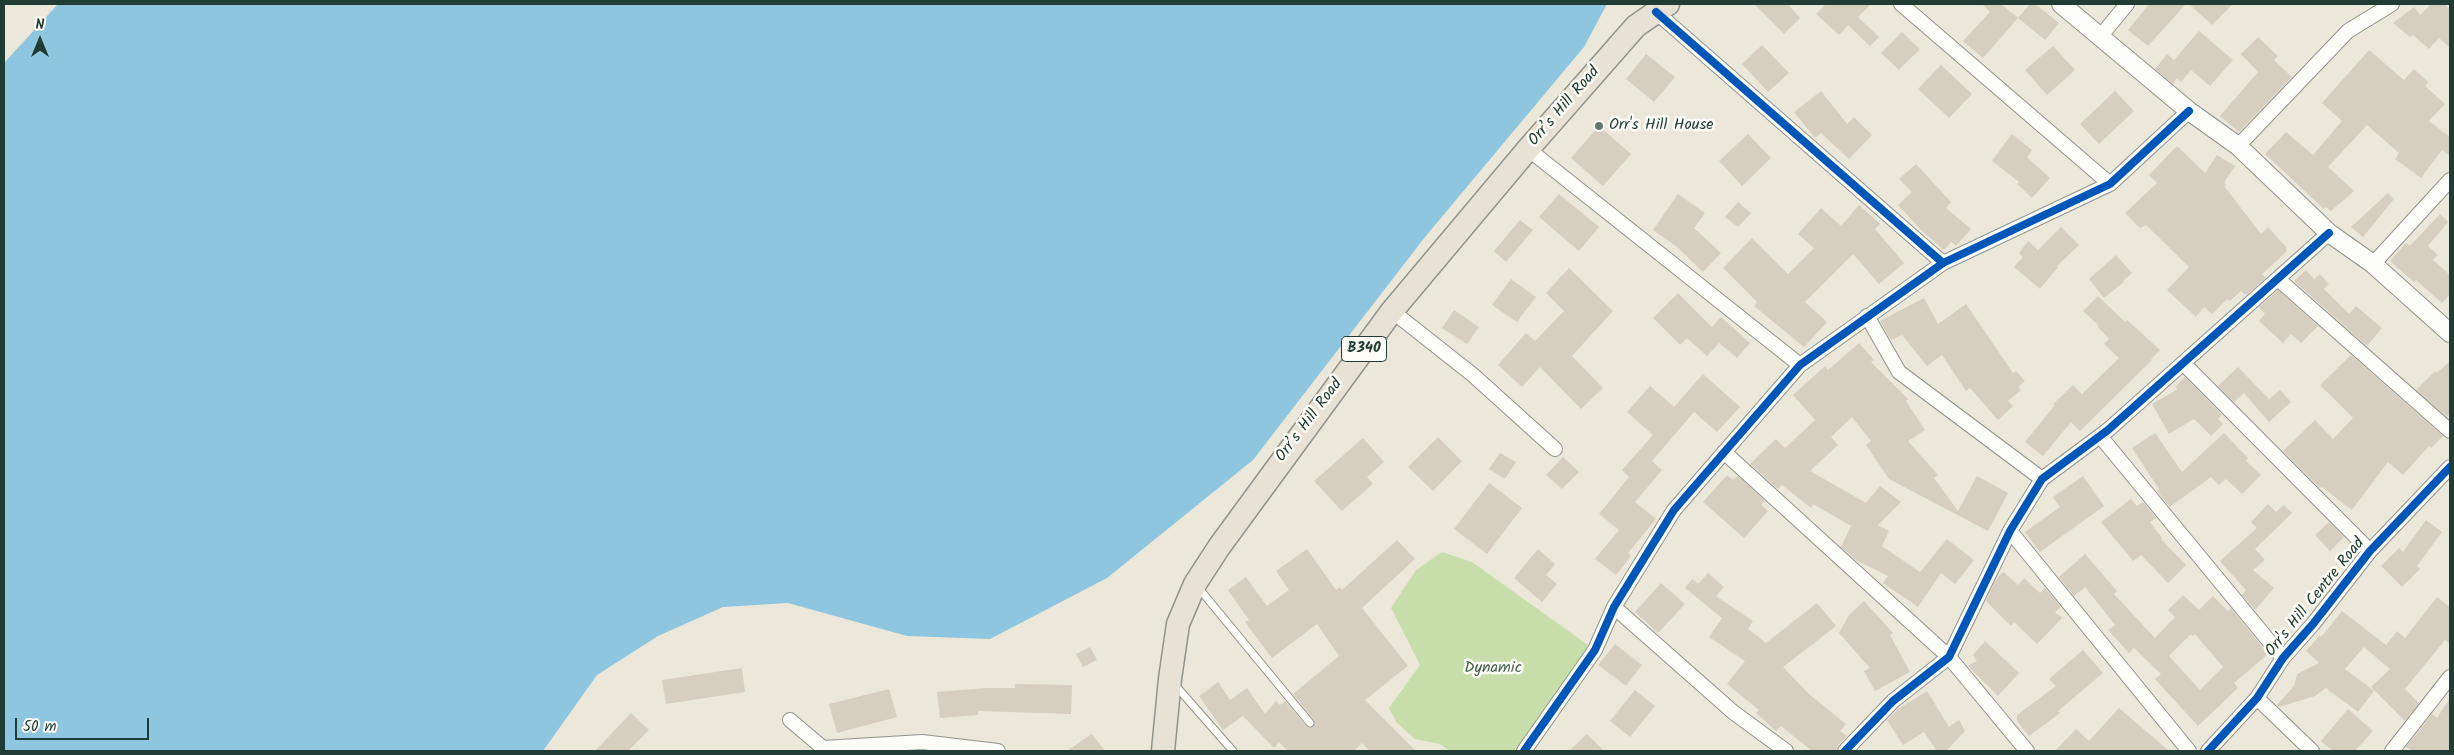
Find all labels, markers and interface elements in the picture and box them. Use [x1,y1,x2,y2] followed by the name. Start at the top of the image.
[36,14,44,36] text: N
[15,15,65,65] north arrow
[1525,63,1605,151] street label: Orr’s Hill Road
[1609,116,1713,136] place label: Orr's Hill House
[1593,120,1605,132] marker: Orr's Hill House
[1342,336,1386,362] road number: B340
[1273,376,1347,466] street label: Orr’s Hill Road
[2262,535,2370,661] street label: Orr's Hill Centre Road
[1464,659,1522,679] park label: Dynamic
[18,708,151,740] scale bar
[23,715,57,739] text: 50 m

